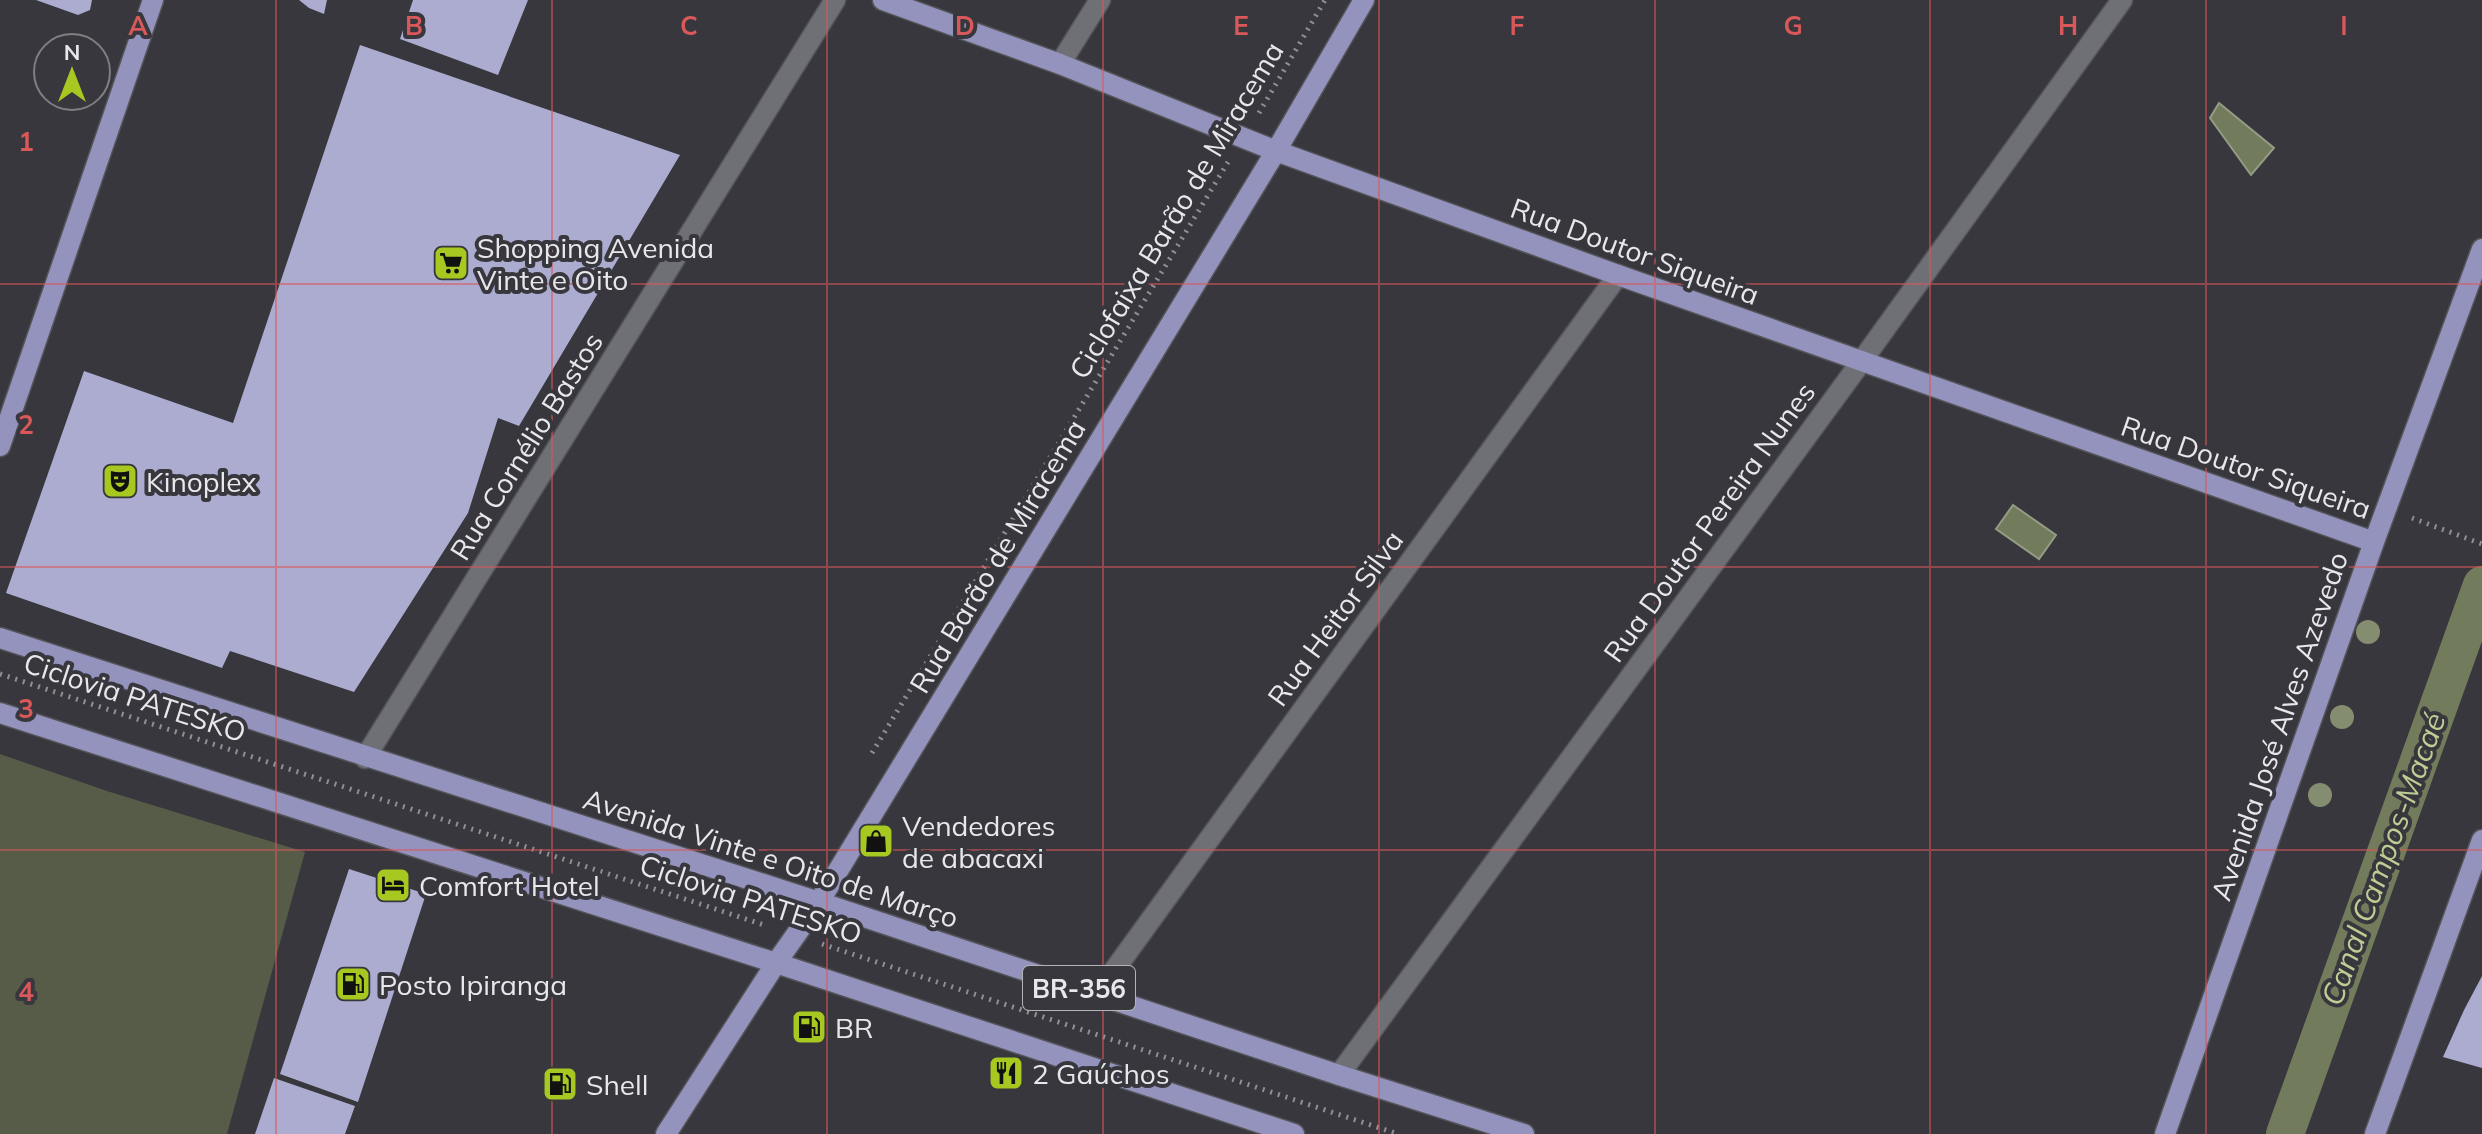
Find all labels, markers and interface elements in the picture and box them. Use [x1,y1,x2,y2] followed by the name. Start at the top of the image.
[128,9,148,42] text: A
[405,9,423,42] text: B
[680,9,698,42] text: C
[955,9,975,42] text: D
[1233,9,1249,42] text: E
[1510,9,1525,42] text: F
[1783,9,1803,42] text: G
[2058,9,2078,42] text: H
[2340,9,2348,42] text: I
[32,32,112,112] north arrow
[1061,35,1291,385] street label: Ciclofaixa Barão de Miracema
[64,38,80,66] text: N
[18,125,34,158] text: 1
[1506,190,1764,312] street label: Rua Doutor Siqueira
[477,230,714,297] place label: Shopping Avenida Vinte e Oito
[432,244,470,282] supermarket icon: Shopping Avenida Vinte e Oito
[442,326,610,566] street label: Rua Cornélio Bastos
[1596,375,1822,669] street label: Rua Doutor Pereira Nunes
[18,408,34,441] text: 2
[2117,408,2375,526] street label: Rua Doutor Siqueira
[901,413,1093,699] street label: Rua Barão de Miracema
[101,462,139,500] theatre icon: Kinoplex
[146,464,256,499] place label: Kinoplex
[1260,523,1410,713] street label: Rua Heitor Silva
[2203,547,2355,905] street label: Avenida José Alves Azevedo
[19,645,251,749] street label: Ciclovia PATESKO
[18,692,34,725] text: 3
[2312,708,2454,1010] water label: Canal Campos-Macaé
[579,781,963,935] street label: Avenida Vinte e Oito de Março
[902,808,1055,875] place label: Vendedores de abacaxi
[857,822,895,860] shop icon: Vendedores de abacaxi
[635,847,867,951] street label: Ciclovia PATESKO
[374,866,412,904] hotel icon: Comfort Hotel
[419,868,600,903] place label: Comfort Hotel
[334,965,372,1003] fuel station icon: Posto Ipiranga
[1023,966,1135,1010] road number: BR-356
[379,967,567,1002] place label: Posto Ipiranga
[18,975,34,1008] text: 4
[790,1008,828,1046] fuel station icon: BR
[835,1010,873,1045] place label: BR
[987,1054,1025,1092] restaurant icon: 2 Gaúchos
[1032,1056,1170,1091] place label: 2 Gaúchos
[541,1065,579,1103] fuel station icon: Shell
[586,1067,648,1102] place label: Shell

